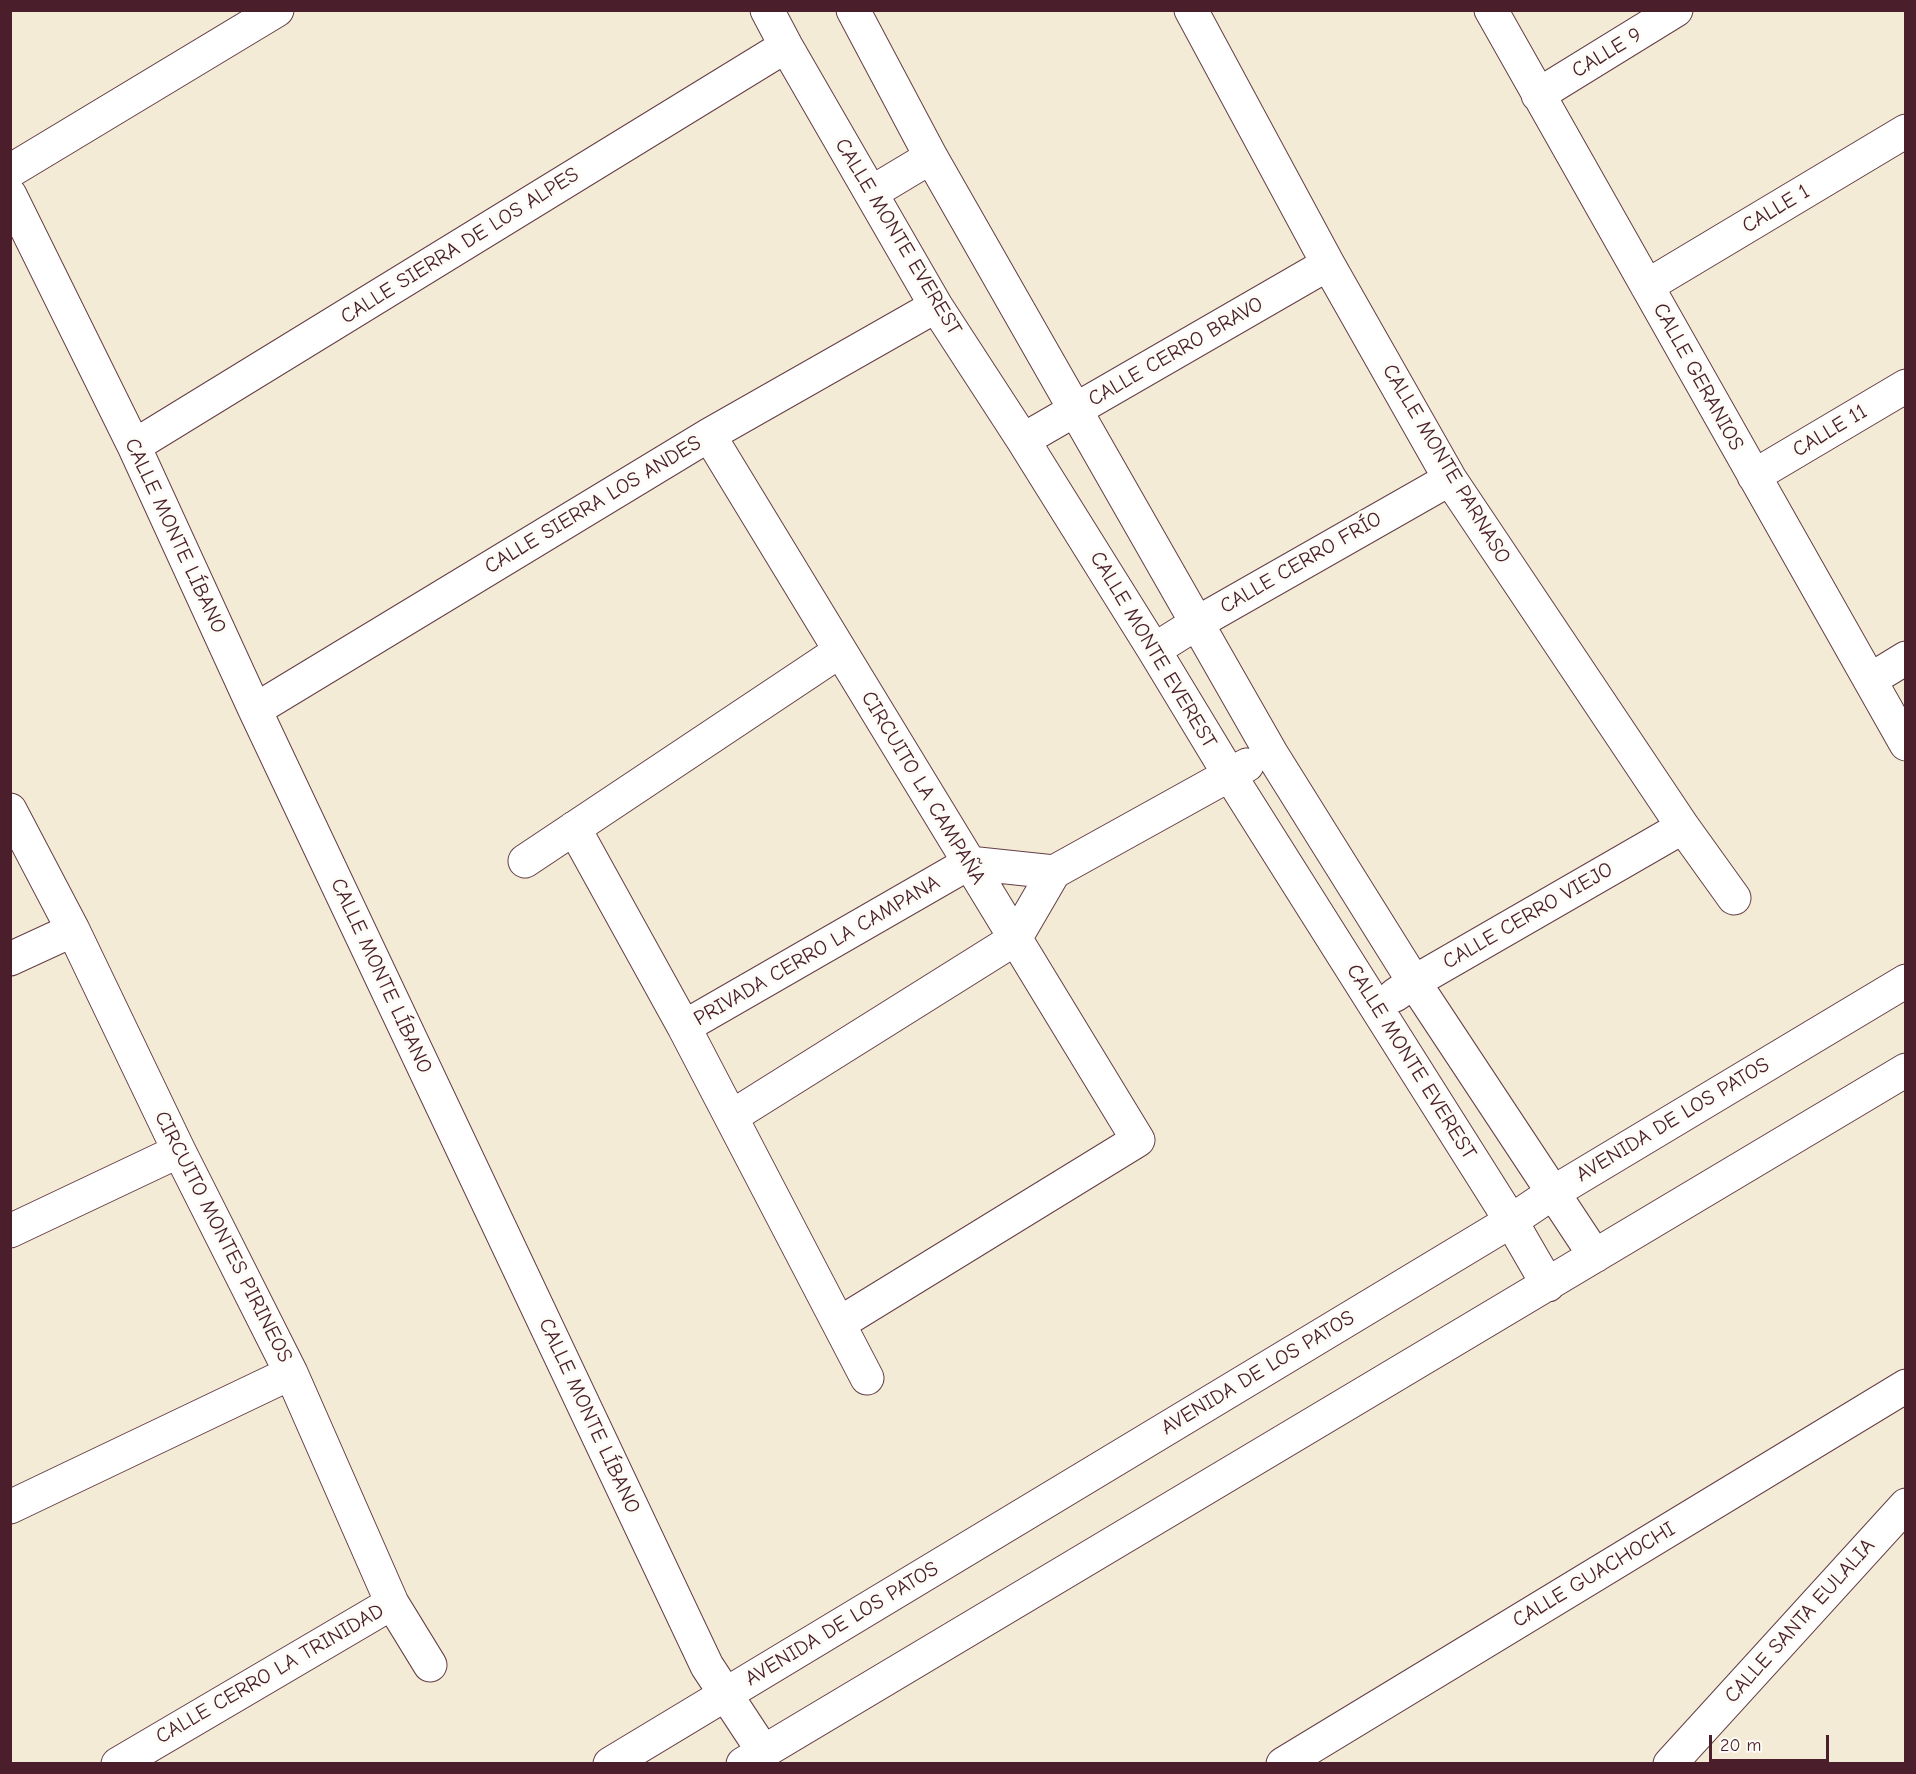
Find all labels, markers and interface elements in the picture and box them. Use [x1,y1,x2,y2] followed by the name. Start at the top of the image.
[1568,22,1646,84] street label: CALLE 9
[829,134,967,340] street label: CALLE MONTE EVEREST
[336,162,584,330] street label: CALLE SIERRA DE LOS ALPES
[1738,179,1814,239] street label: CALLE 1
[1084,292,1268,412] street label: CALLE CERRO BRAVO
[1647,299,1749,455] street label: CALLE GERANIOS
[1376,360,1516,568] street label: CALLE MONTE PARNASO
[1788,399,1872,463] street label: CALLE 11
[480,430,706,580] street label: CALLE SIERRA LOS ANDES
[119,434,231,638] street label: CALLE MONTE LÍBANO
[1216,506,1386,620] street label: CALLE CERRO FRÍO
[1084,547,1222,753] street label: CALLE MONTE EVEREST
[855,687,991,889] street label: CIRCUITO LA CAMPAÑA
[1439,857,1617,975] street label: CALLE CERRO VIEJO
[690,870,944,1032] street label: PRIVADA CERRO LA CAMPANA
[325,874,437,1078] street label: CALLE MONTE LÍBANO
[1341,960,1481,1164] street label: CALLE MONTE EVEREST
[1572,1052,1774,1188] street label: AVENIDA DE LOS PATOS
[148,1107,298,1367] street label: CIRCUITO MONTES PIRINEOS
[1157,1305,1359,1441] street label: AVENIDA DE LOS PATOS
[533,1314,645,1518] street label: CALLE MONTE LÍBANO
[1508,1517,1680,1633] street label: CALLE GUACHOCHI
[1720,1534,1880,1708] street label: CALLE SANTA EULALIA
[741,1556,943,1692] street label: AVENIDA DE LOS PATOS
[152,1598,388,1750] street label: CALLE CERRO LA TRINIDAD
[1712,1723,1832,1761] scale bar
[1720,1735,1761,1756] text: 20 m

